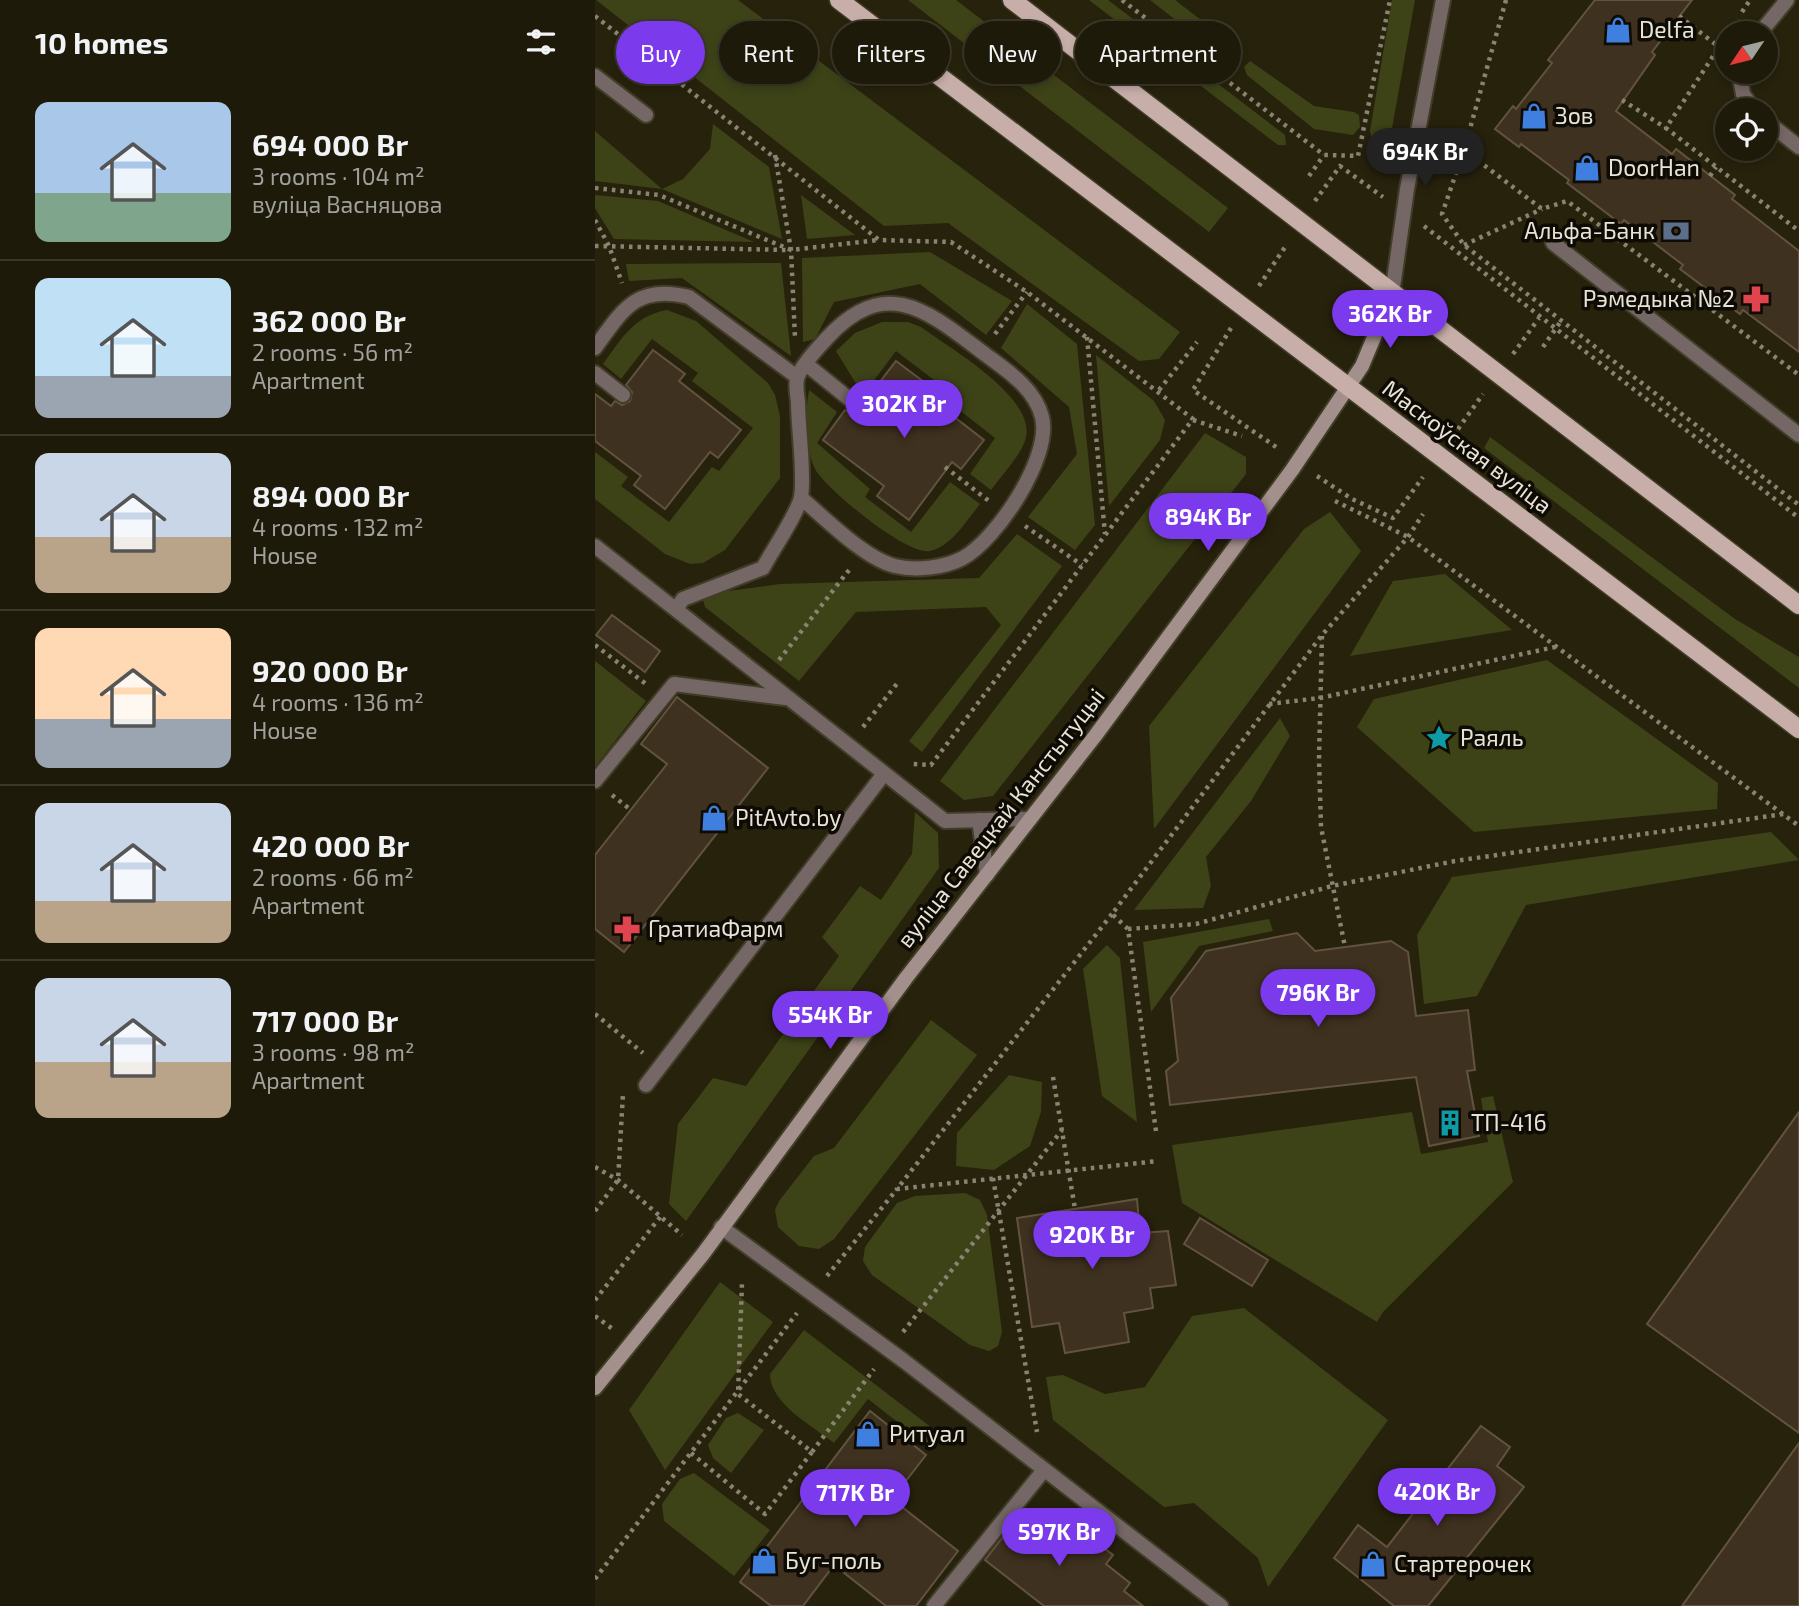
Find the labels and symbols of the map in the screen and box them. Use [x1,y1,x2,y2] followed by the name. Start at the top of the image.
[1603,15,1633,45] shop icon: Delfa
[1639,15,1695,43] place label: Delfa
[1715,21,1778,84] north arrow
[1519,101,1549,131] shop icon: Зов
[1555,101,1594,129] place label: Зов
[1360,128,1490,188] pin: 694K Br
[1572,153,1602,183] shop icon: DoorHan
[1608,153,1700,181] place label: DoorHan
[1524,216,1655,244] place label: Альфа-Банк
[1661,216,1691,246] bank icon: Альфа-Банк
[1583,284,1735,312] place label: Рэмедыка №2
[1741,284,1771,314] pharmacy icon: Рэмедыка №2
[1325,290,1455,350] pin: 362K Br
[1377,373,1558,520] street label: Маскоўская вуліца
[839,380,969,440] pin: 302K Br
[1143,494,1273,553] pin: 894K Br
[890,682,1111,953] street label: вуліца Савецкай Канстытуцыі
[1424,723,1454,753] place icon: Раяль
[1460,723,1524,751] place label: Раяль
[699,803,729,833] shop icon: PitAvto.by
[735,803,841,831] place label: PitAvto.by
[612,914,642,944] pharmacy icon: ГратиаФарм
[648,914,783,942] place label: ГратиаФарм
[1253,970,1383,1029] pin: 796K Br
[765,992,895,1051] pin: 554K Br
[1435,1108,1465,1138] building icon: ТП-416
[1471,1108,1547,1136] place label: ТП-416
[1027,1212,1157,1271] pin: 920K Br
[853,1419,883,1449] shop icon: Ритуал
[889,1419,965,1448] place label: Ритуал
[1372,1468,1502,1528] pin: 420K Br
[790,1470,920,1529] pin: 717K Br
[994,1508,1124,1568] pin: 597K Br
[749,1546,779,1576] shop icon: Буг-поль
[785,1546,882,1575] place label: Буг-поль
[1358,1549,1388,1579] shop icon: Стартерочек
[1394,1549,1532,1577] place label: Стартерочек

